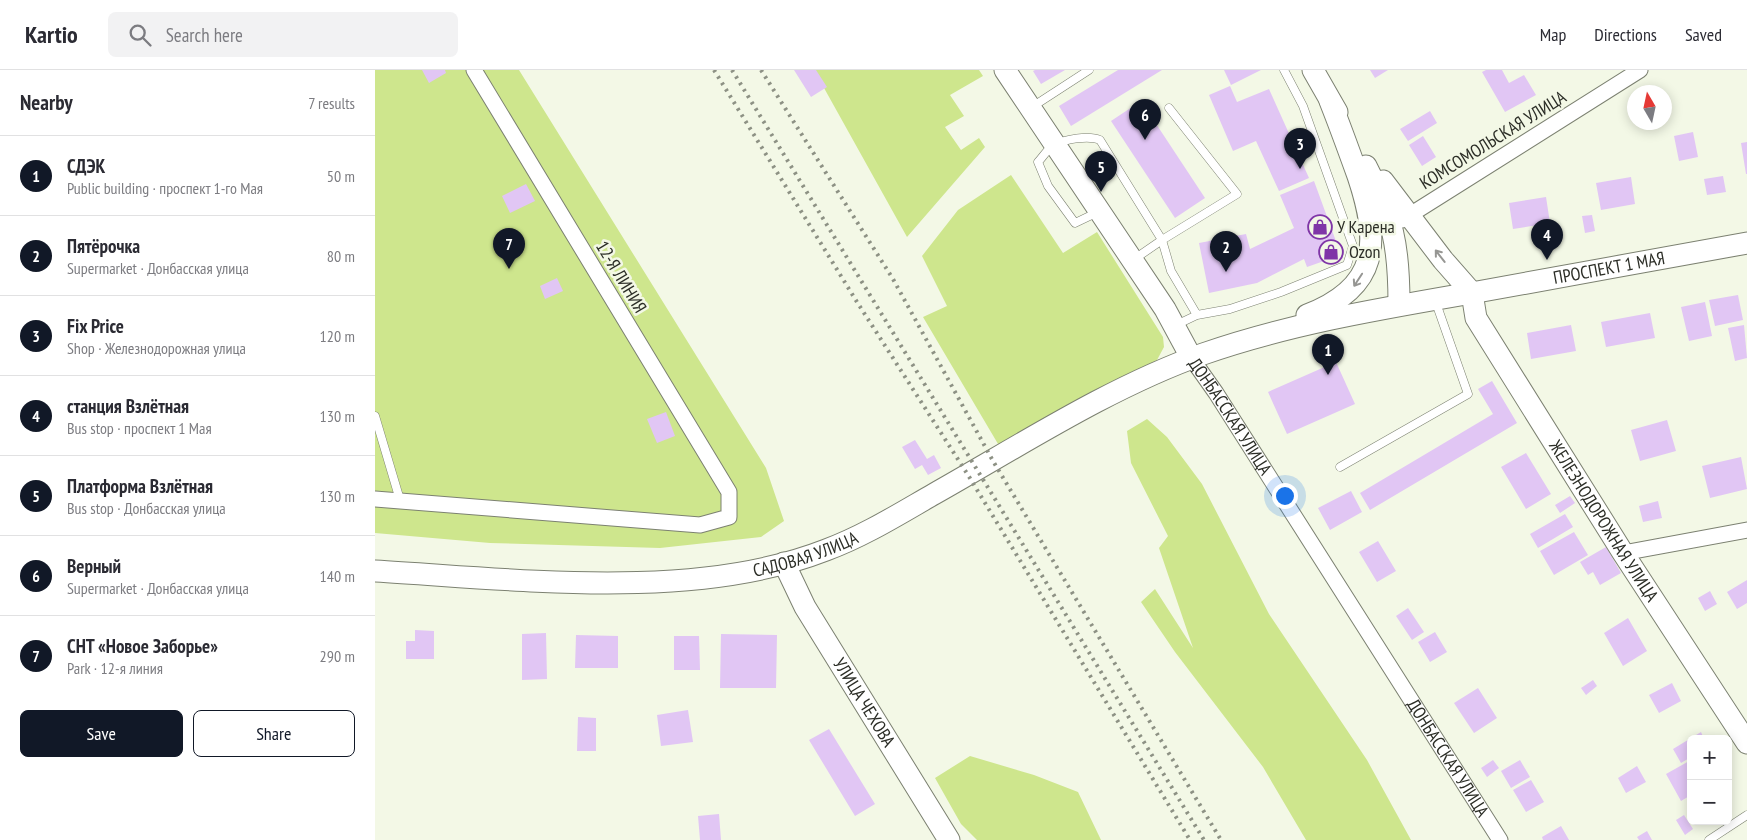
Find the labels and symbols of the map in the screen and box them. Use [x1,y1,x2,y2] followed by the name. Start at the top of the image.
[1415,85,1571,194] street label: КОМСОМОЛЬСКАЯ УЛИЦА
[1627,85,1672,130] north arrow
[1129,99,1161,140] pin: 6
[1284,128,1316,169] pin: 3
[1085,151,1117,192] pin: 5
[1307,214,1333,240] shop icon: У Карена
[1337,215,1395,238] place label: У Карена
[1531,219,1563,260] pin: 4
[493,228,525,269] pin: 7
[1210,231,1242,272] pin: 2
[591,236,652,317] street label: 12-Я ЛИНИЯ
[1318,239,1344,265] shop icon: Ozon
[1349,240,1381,263] place label: Ozon
[1551,246,1667,289] street label: ПРОСПЕКТ 1 МАЯ
[1434,250,1445,263] one-way arrow
[1353,273,1364,287] one-way arrow
[1312,334,1344,375] pin: 1
[1184,353,1277,480] street label: ДОНБАССКАЯ УЛИЦА
[1544,435,1664,606] street label: ЖЕЛЕЗНОДОРОЖНАЯ УЛИЦА
[1272,483,1298,509] your location
[751,526,862,582] street label: САДОВАЯ УЛИЦА
[828,653,901,751] street label: УЛИЦА ЧЕХОВА
[1402,694,1495,821] street label: ДОНБАССКАЯ УЛИЦА

